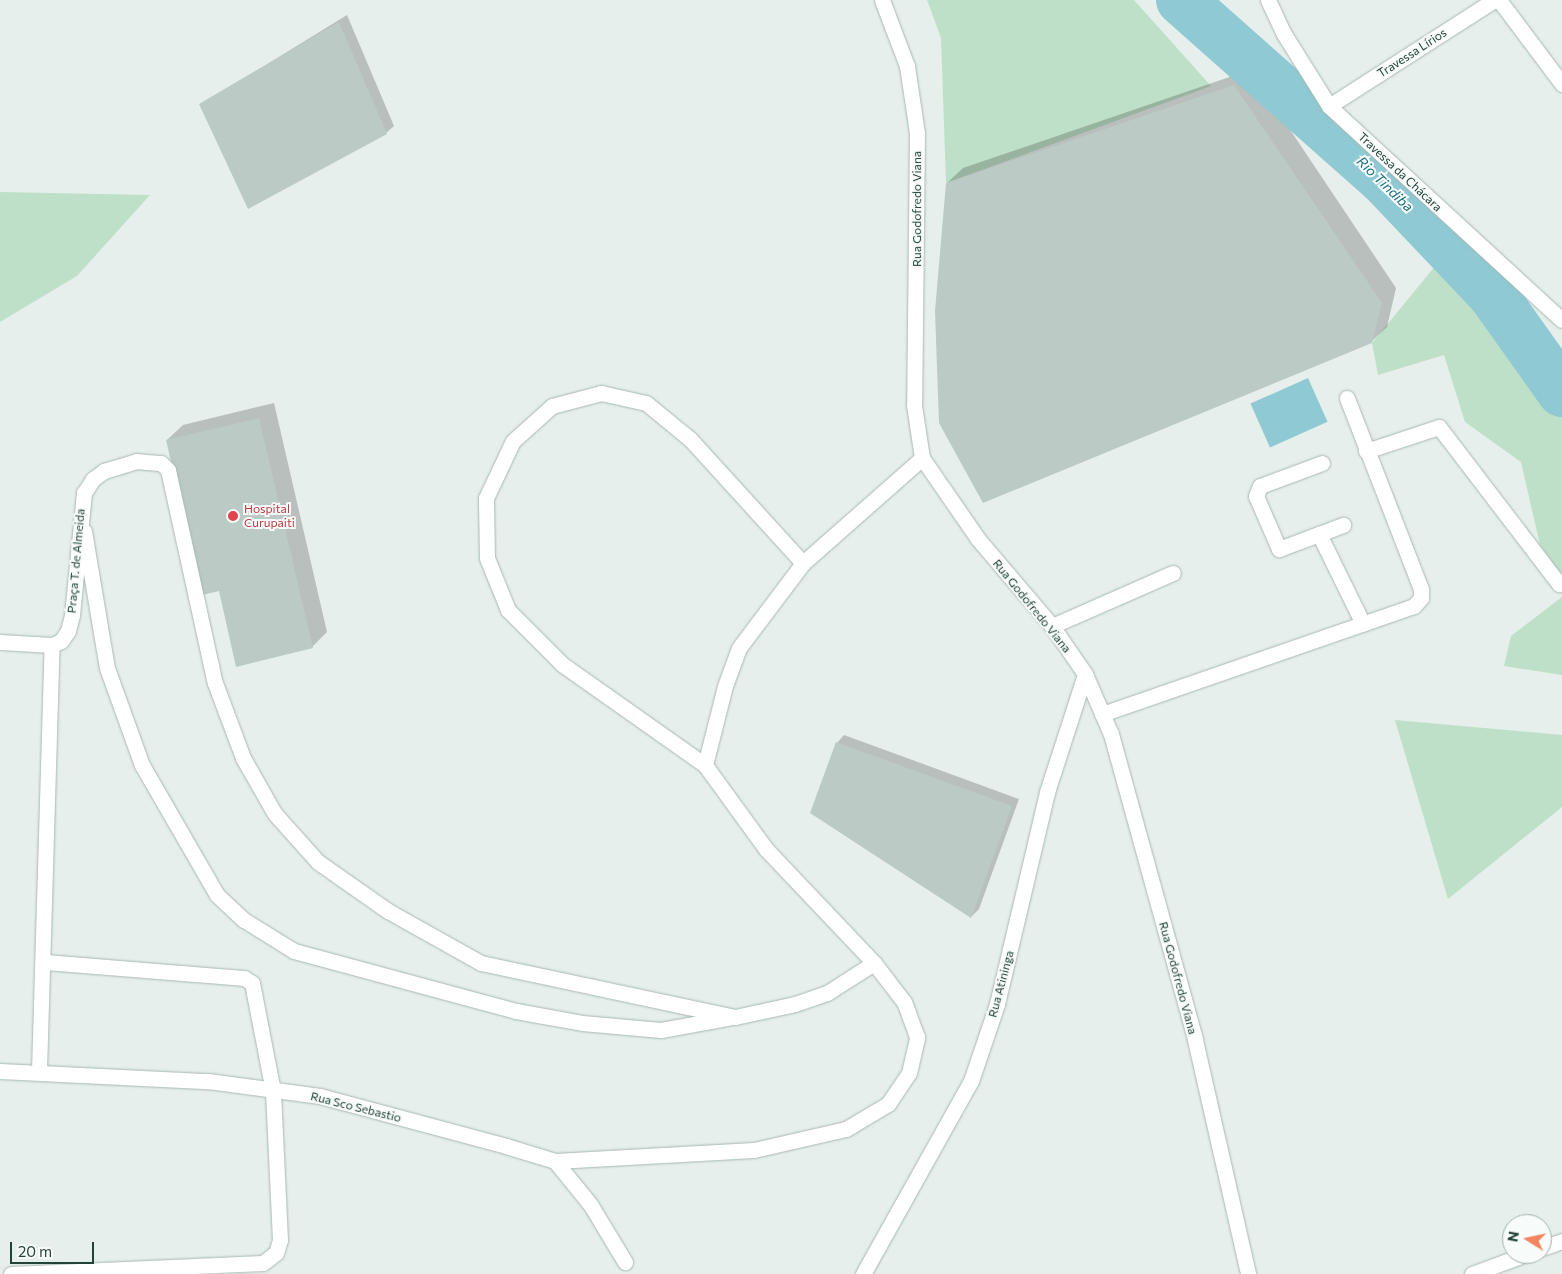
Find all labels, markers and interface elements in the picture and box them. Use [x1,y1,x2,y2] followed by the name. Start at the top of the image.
[1375,25,1449,81] street label: Travessa Lírios
[1355,129,1445,215] street label: Travessa da Chácara
[910,151,924,267] street label: Rua Godofredo Viana
[1353,153,1417,215] water label: Rio Tindiba
[244,502,295,530] place label: Hospital Curupaiti
[64,508,88,614] street label: Praça T. de Almeida
[226,509,240,523] marker: Hospital Curupaiti
[990,556,1074,656] street label: Rua Godofredo Viana
[1156,920,1200,1036] street label: Rua Godofredo Viana
[985,949,1017,1019] street label: Rua Atininga
[309,1089,403,1125] street label: Rua Sco Sebastio
[1502,1214,1552,1264] north arrow
[1503,1230,1522,1243] text: N
[12,1232,96,1264] scale bar
[18,1242,52,1260] text: 20 m

